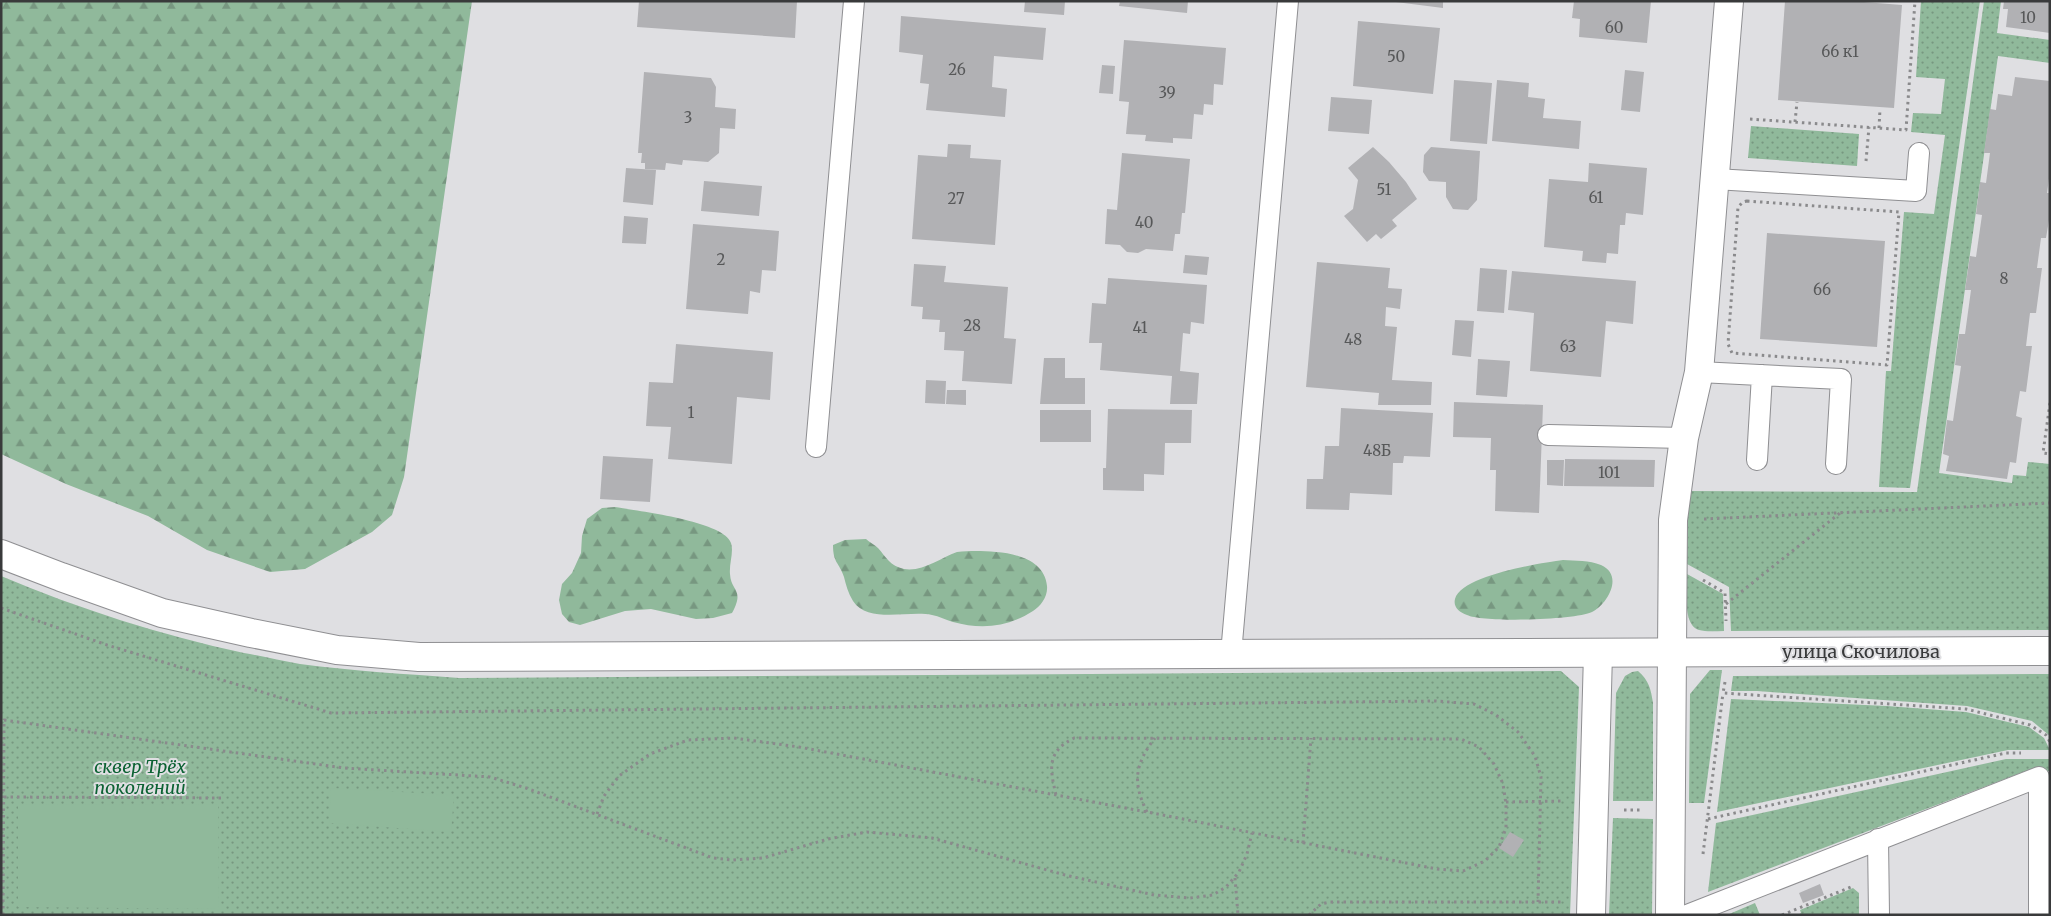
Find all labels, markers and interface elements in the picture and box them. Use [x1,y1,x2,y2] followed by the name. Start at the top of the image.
[2020,8,2036,27] house number: 10
[1605,18,1623,37] house number: 60
[1821,42,1859,61] house number: 66 к1
[1387,47,1405,66] house number: 50
[948,60,966,79] house number: 26
[1158,83,1176,102] house number: 39
[684,108,692,127] house number: 3
[1377,180,1392,199] house number: 51
[1589,188,1604,207] house number: 61
[948,189,965,208] house number: 27
[1135,213,1153,232] house number: 40
[717,250,726,269] house number: 2
[2000,269,2009,288] house number: 8
[1813,280,1831,299] house number: 66
[963,316,981,335] house number: 28
[1133,318,1148,337] house number: 41
[1344,330,1362,349] house number: 48
[1560,337,1576,356] house number: 63
[688,403,695,422] house number: 1
[1363,441,1391,460] house number: 48Б
[1598,463,1620,482] house number: 101
[1782,640,1940,663] street label: улица Скочилова
[94,755,186,799] park label: сквер Трёх поколений

